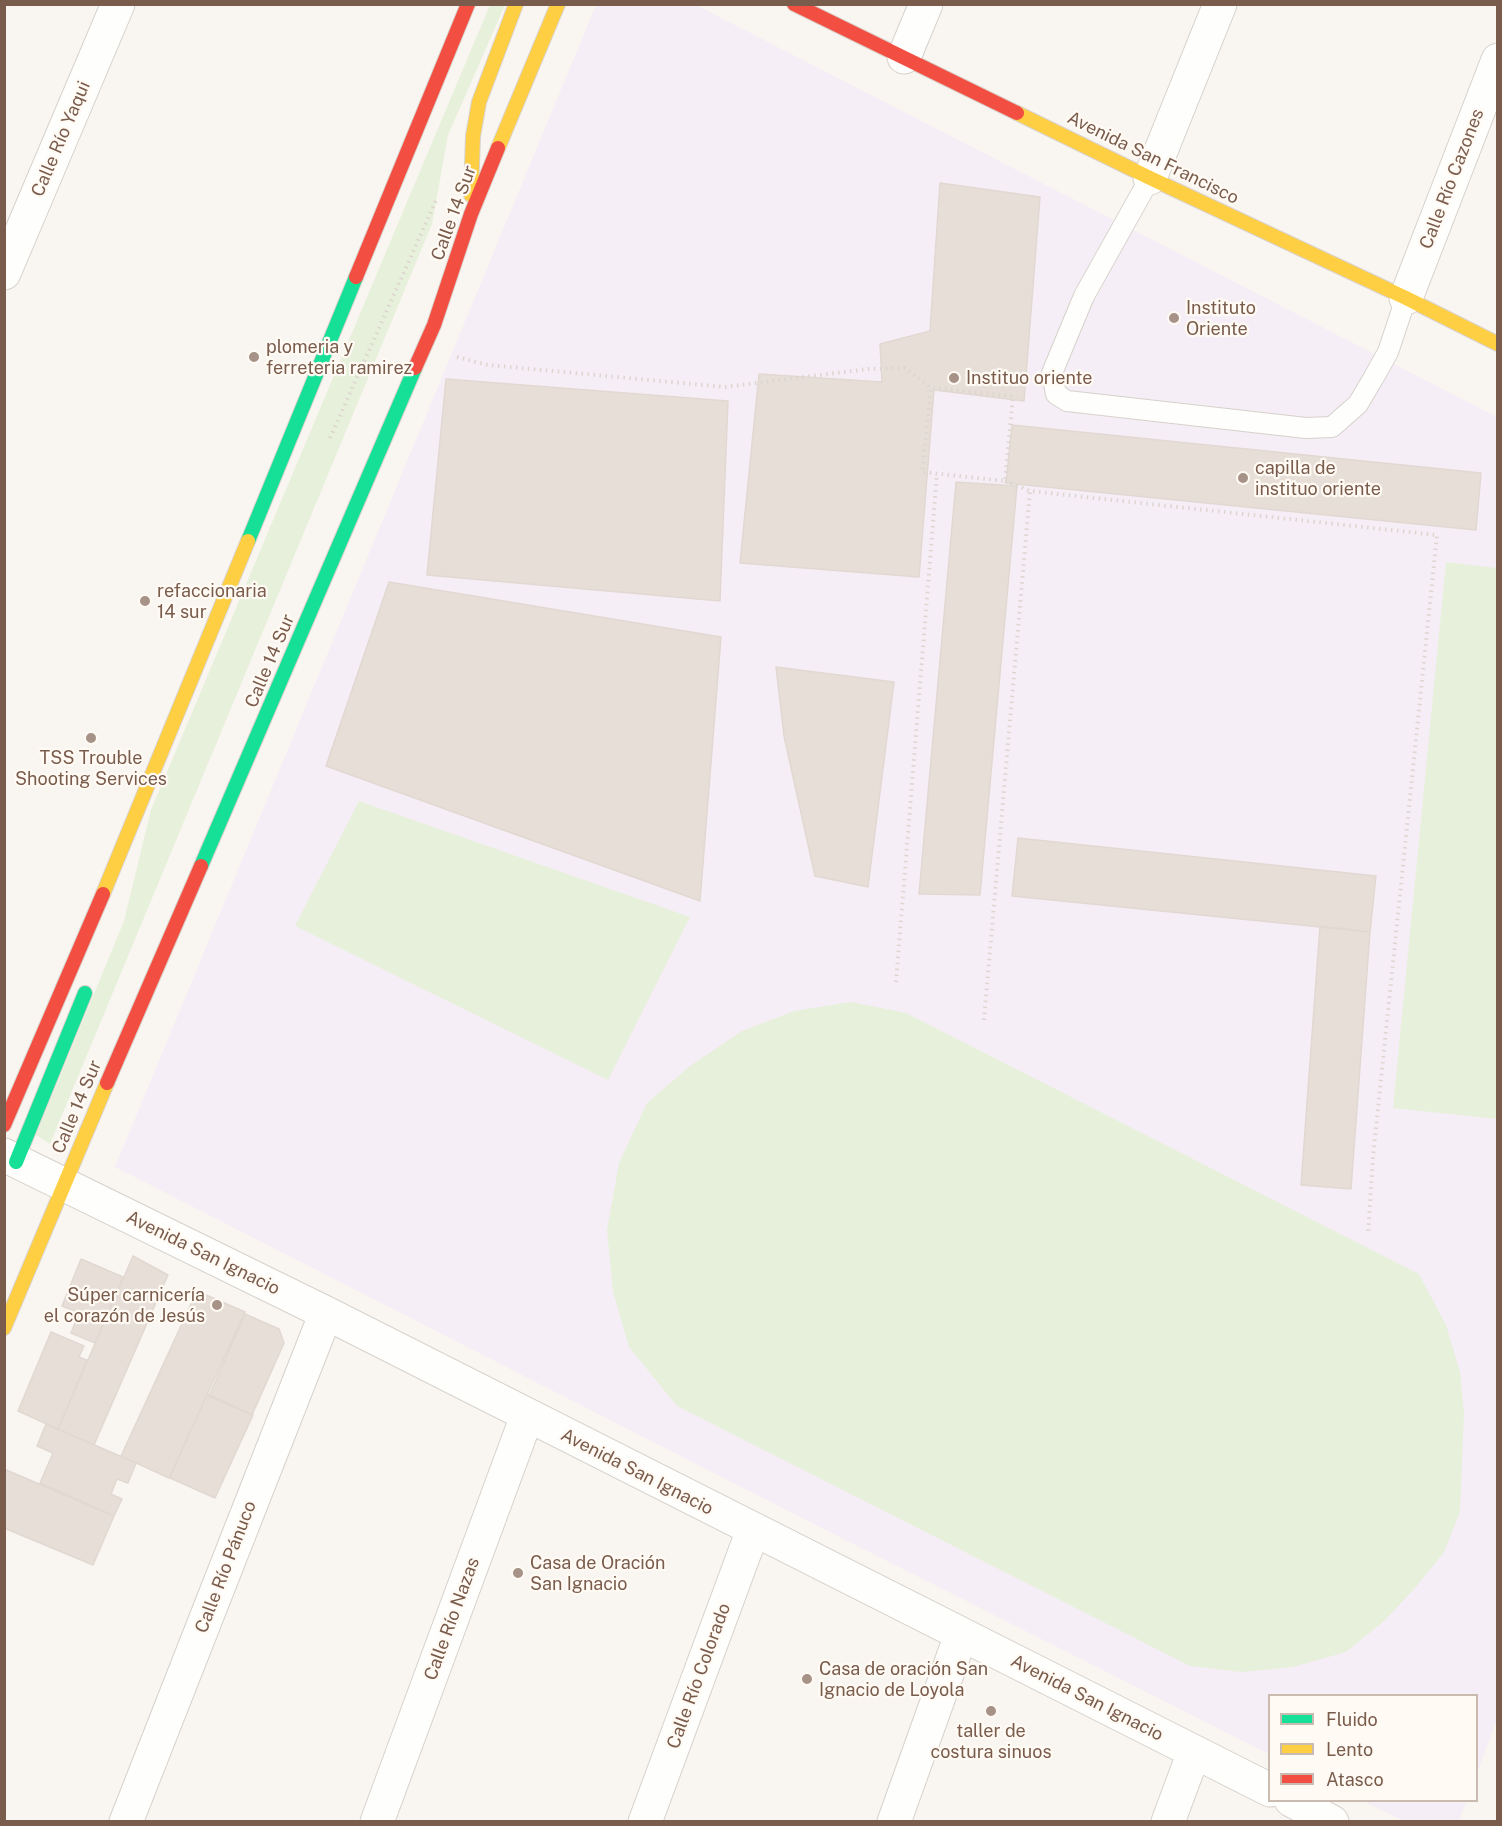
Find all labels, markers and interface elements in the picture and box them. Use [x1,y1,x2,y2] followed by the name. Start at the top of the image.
[27,78,95,200] street label: Calle Río Yaqui
[1415,106,1489,252] street label: Calle Río Cazones
[1064,107,1242,209] street label: Avenida San Francisco
[427,162,481,264] street label: Calle 14 Sur
[1186,297,1256,340] place label: Instituto Oriente
[1167,311,1181,325] marker: Instituto Oriente
[266,336,412,378] place label: plomeria y ferreteria ramirez
[247,350,261,364] marker: plomeria y ferreteria ramirez
[966,367,1092,389] place label: Instituo oriente
[947,371,961,385] marker: Instituo oriente
[1255,457,1381,500] place label: capilla de instituo oriente
[1236,471,1250,485] marker: capilla de instituo oriente
[157,580,267,622] place label: refaccionaria 14 sur
[138,594,152,608] marker: refaccionaria 14 sur
[241,611,299,711] street label: Calle 14 Sur
[84,731,98,745] marker: TSS Trouble Shooting Services
[15,747,167,789] place label: TSS Trouble Shooting Services
[48,1057,106,1157] street label: Calle 14 Sur
[123,1206,283,1300] street label: Avenida San Ignacio
[44,1284,205,1326] place label: Súper carnicería el corazón de Jesús
[210,1298,224,1312] marker: Súper carnicería el corazón de Jesús
[557,1424,717,1520] street label: Avenida San Ignacio
[191,1498,261,1636] street label: Calle Río Pánuco
[530,1552,665,1594] place label: Casa de Oración San Ignacio
[420,1555,484,1683] street label: Calle Río Nazas
[511,1566,525,1580] marker: Casa de Oración San Ignacio
[663,1600,735,1752] street label: Calle Río Colorado
[1007,1650,1167,1746] street label: Avenida San Ignacio
[819,1658,988,1700] place label: Casa de oración San Ignacio de Loyola
[800,1672,814,1686] marker: Casa de oración San Ignacio de Loyola
[1268,1694,1478,1802] legend
[984,1704,998,1718] marker: taller de costura sinuos
[1326,1709,1378,1730] text: Fluido
[930,1720,1052,1762] place label: taller de costura sinuos
[1326,1739,1373,1760] text: Lento
[1326,1769,1384,1790] text: Atasco

